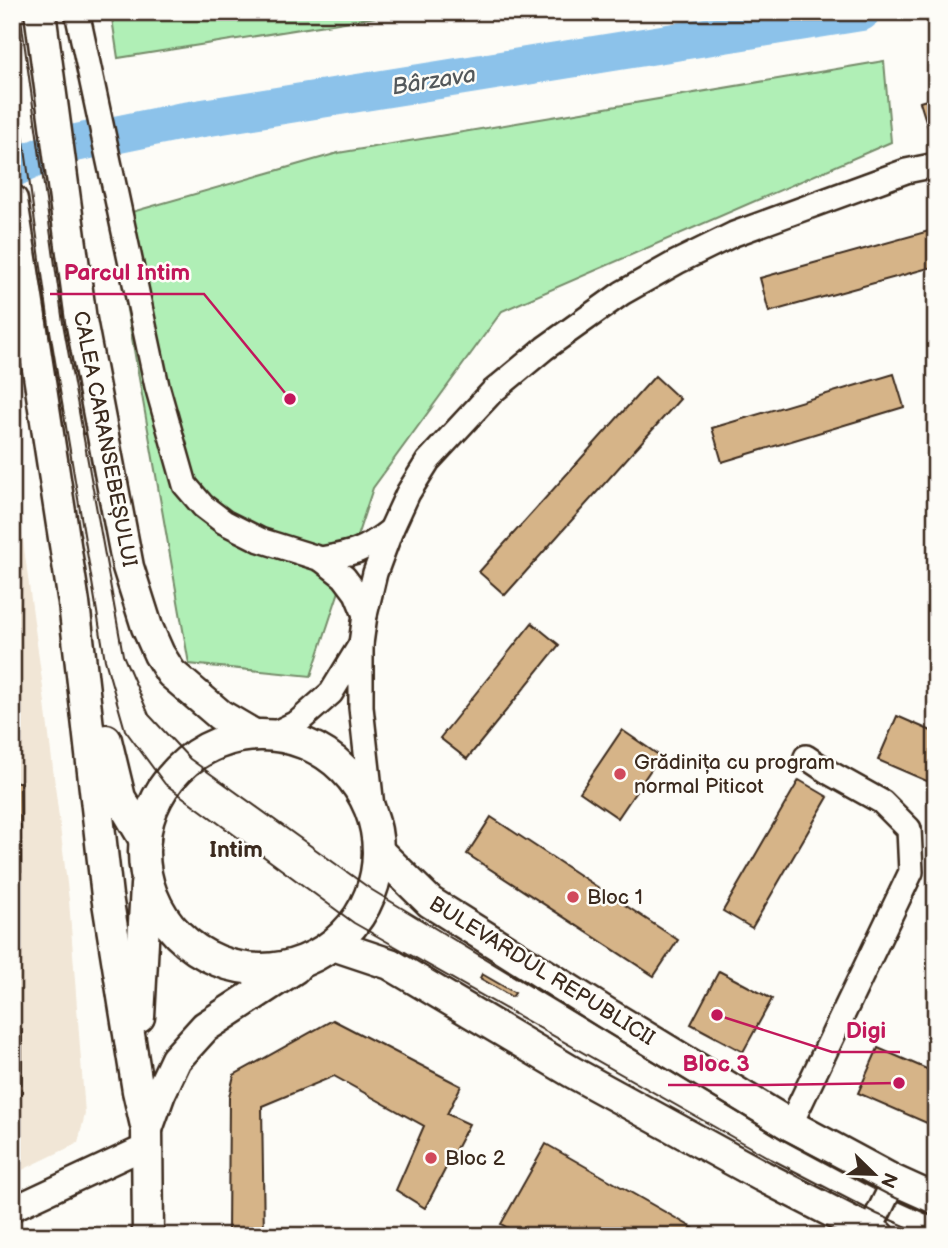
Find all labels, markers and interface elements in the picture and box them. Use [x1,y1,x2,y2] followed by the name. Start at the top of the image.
[390,61,478,101] water label: Bârzava
[50,250,204,294] callout: Parcul Intim
[64,259,190,287] text: Parcul Intim
[68,309,142,569] street label: CALEA CARANSEBEȘULUI
[634,750,835,799] place label: Grădinița cu program normal Piticot
[612,766,628,782] marker: Grădinița cu program normal Piticot
[209,836,263,864] district label: Intim
[587,885,643,910] place label: Bloc 1
[565,889,581,905] marker: Bloc 1
[425,891,659,1051] street label: BULEVARDUL REPUBLICII
[832,1008,900,1052] callout: Digi
[846,1017,886,1045] text: Digi
[668,1041,764,1085] callout: Bloc 3
[682,1050,750,1078] text: Bloc 3
[839,1140,909,1210] north arrow
[445,1146,506,1171] place label: Bloc 2
[423,1150,439,1166] marker: Bloc 2
[875,1169,902,1191] text: N

